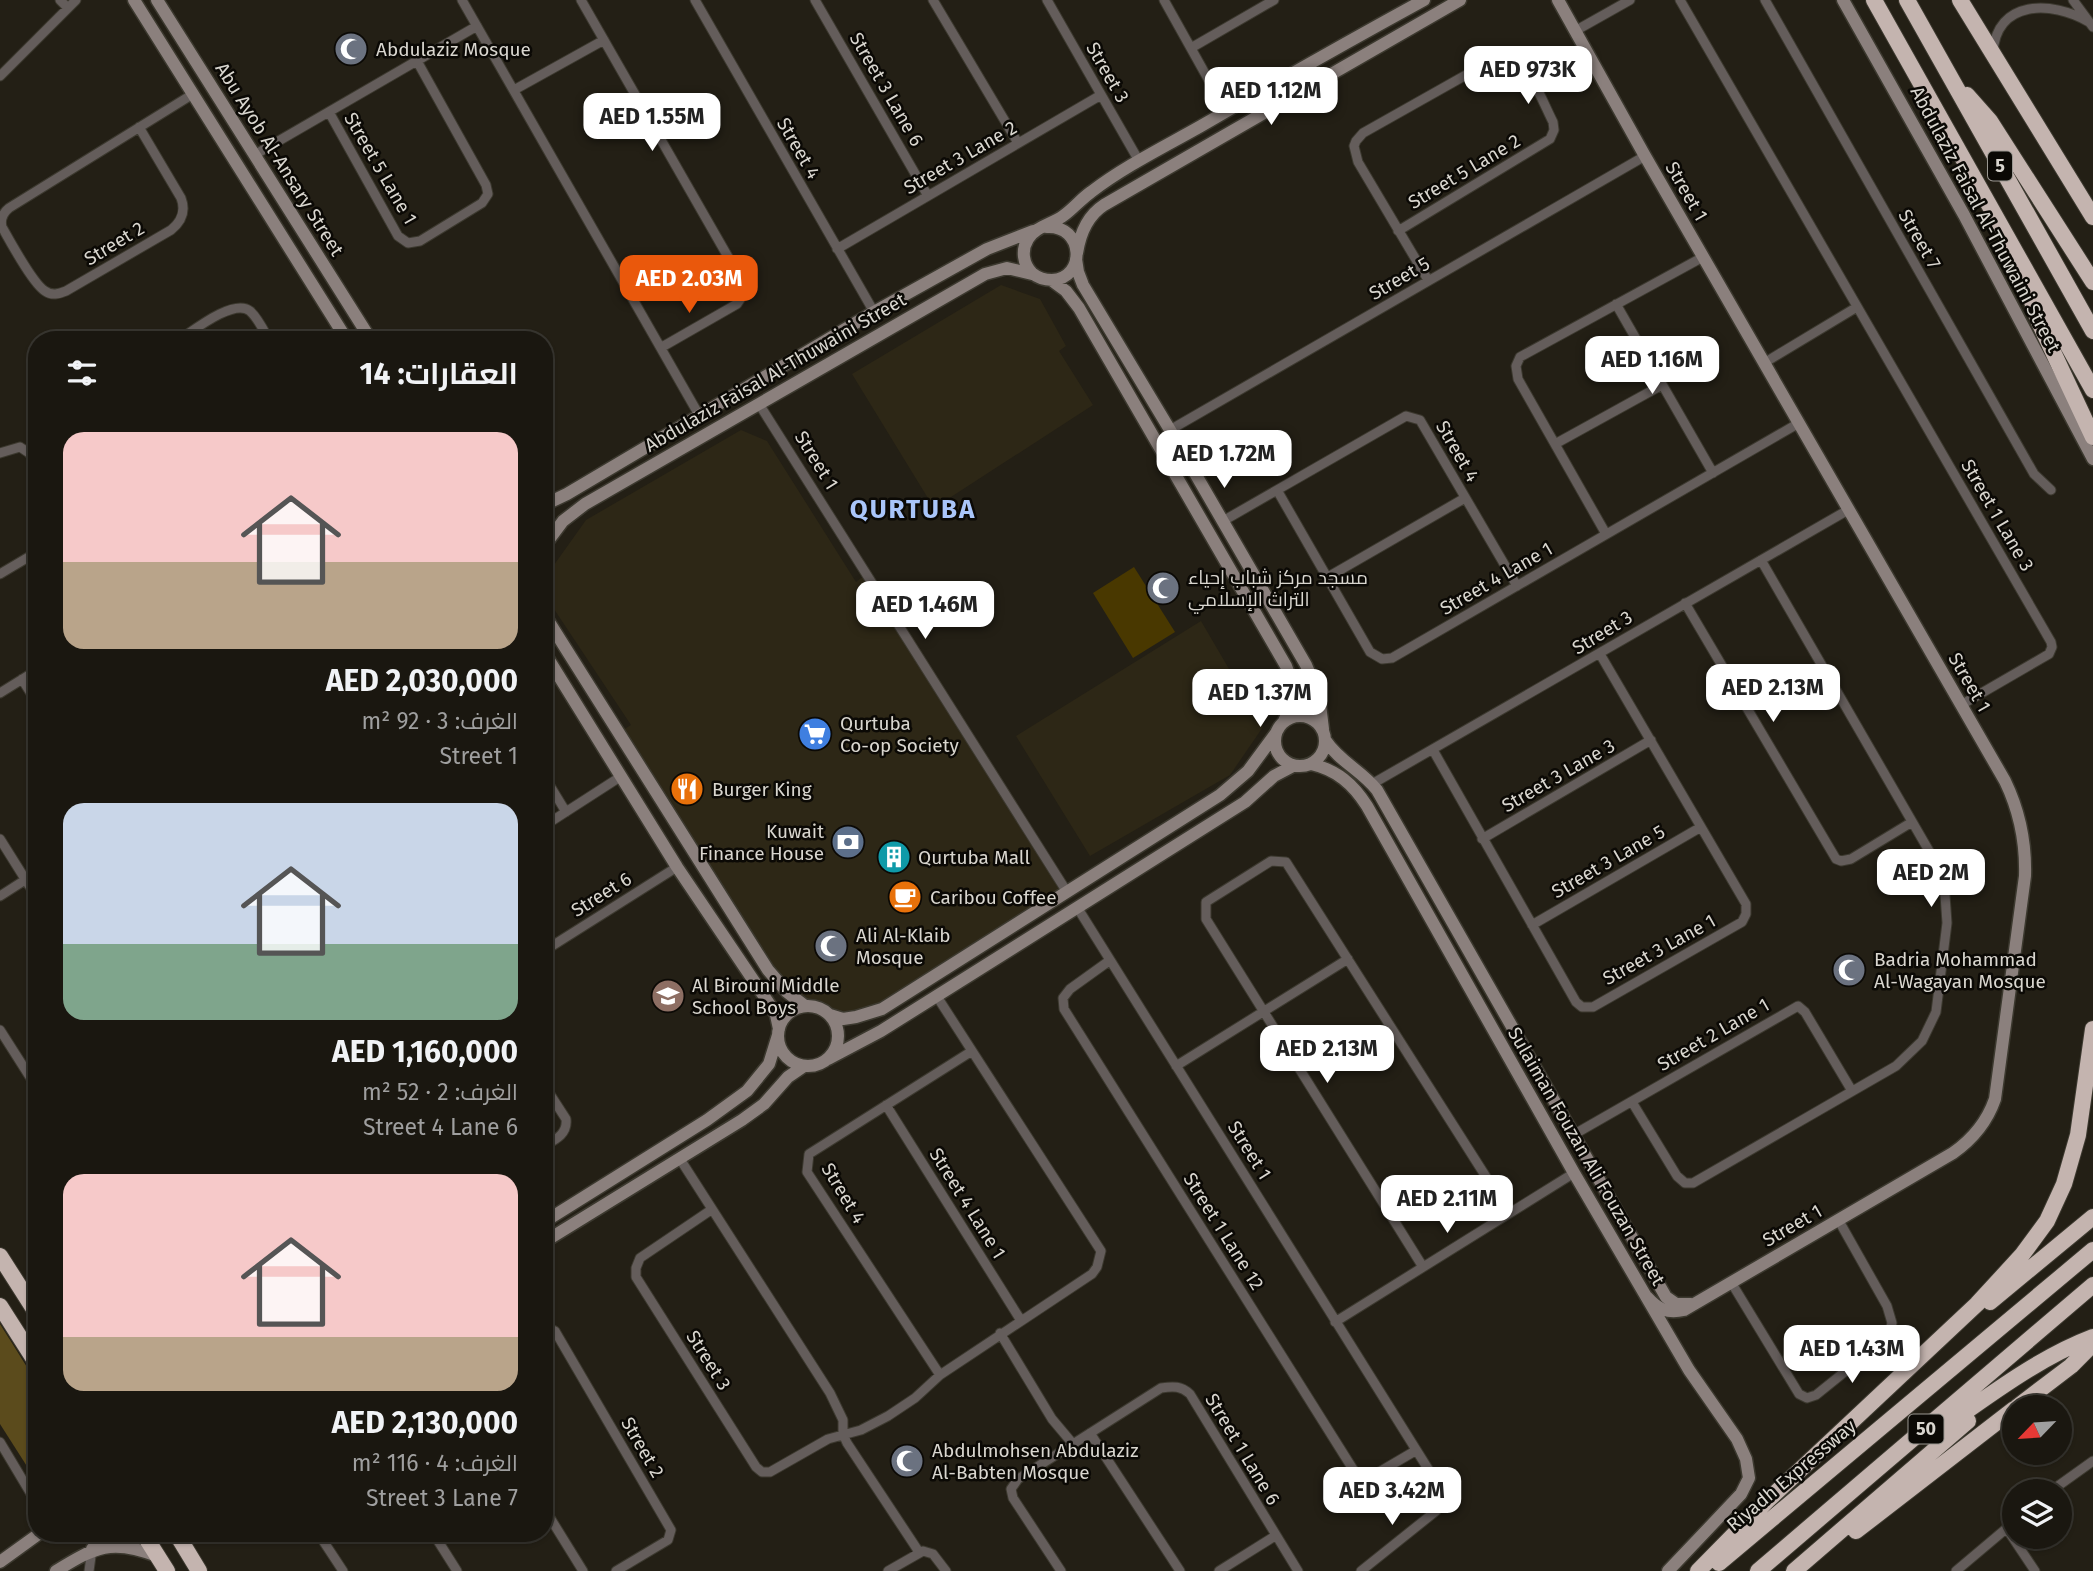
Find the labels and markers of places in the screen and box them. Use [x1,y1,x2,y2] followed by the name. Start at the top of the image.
[332,30,370,68] mosque icon: Abdulaziz Mosque
[376,38,531,61] place label: Abdulaziz Mosque
[1456,46,1600,106] pin: AED 973K
[1191,68,1351,127] pin: AED 1.12M
[572,94,732,153] pin: AED 1.55M
[609,256,769,315] pin: AED 2.03M
[1572,336,1732,396] pin: AED 1.16M
[1144,430,1304,490] pin: AED 1.72M
[1188,566,1368,614] place label: مسجد مركز شباب إحياء التراث الإسلامي
[1144,569,1182,607] mosque icon: مسجد مركز شباب إحياء التراث الإسلامي
[845,582,1005,641] pin: AED 1.46M
[1693,664,1853,724] pin: AED 2.13M
[1180,670,1340,729] pin: AED 1.37M
[840,712,959,757] place label: Qurtuba Co-op Society
[796,715,834,753] supermarket icon: Qurtuba Co-op Society
[668,770,706,808] restaurant icon: Burger King
[712,778,812,801] place label: Burger King
[699,820,824,865] place label: Kuwait Finance House
[829,823,867,861] bank icon: Kuwait Finance House
[875,838,913,876] building icon: Qurtuba Mall
[918,846,1030,869] place label: Qurtuba Mall
[1874,850,1988,909] pin: AED 2M
[886,878,924,916] cafe icon: Caribou Coffee
[930,886,1057,909] place label: Caribou Coffee
[856,924,950,969] place label: Ali Al-Klaib Mosque
[812,927,850,965] mosque icon: Ali Al-Klaib Mosque
[1874,948,2046,993] place label: Badria Mohammad Al-Wagayan Mosque
[1830,951,1868,989] mosque icon: Badria Mohammad Al-Wagayan Mosque
[692,974,840,1019] place label: Al Birouni Middle School Boys
[649,977,687,1015] school or university icon: Al Birouni Middle School Boys
[1247,1026,1407,1085] pin: AED 2.13M
[1367,1176,1527,1235] pin: AED 2.11M
[1772,1326,1932,1385] pin: AED 1.43M
[932,1439,1138,1484] place label: Abdulmohsen Abdulaziz Al-Babten Mosque
[888,1442,926,1480] mosque icon: Abdulmohsen Abdulaziz Al-Babten Mosque
[1312,1468,1472,1527] pin: AED 3.42M

